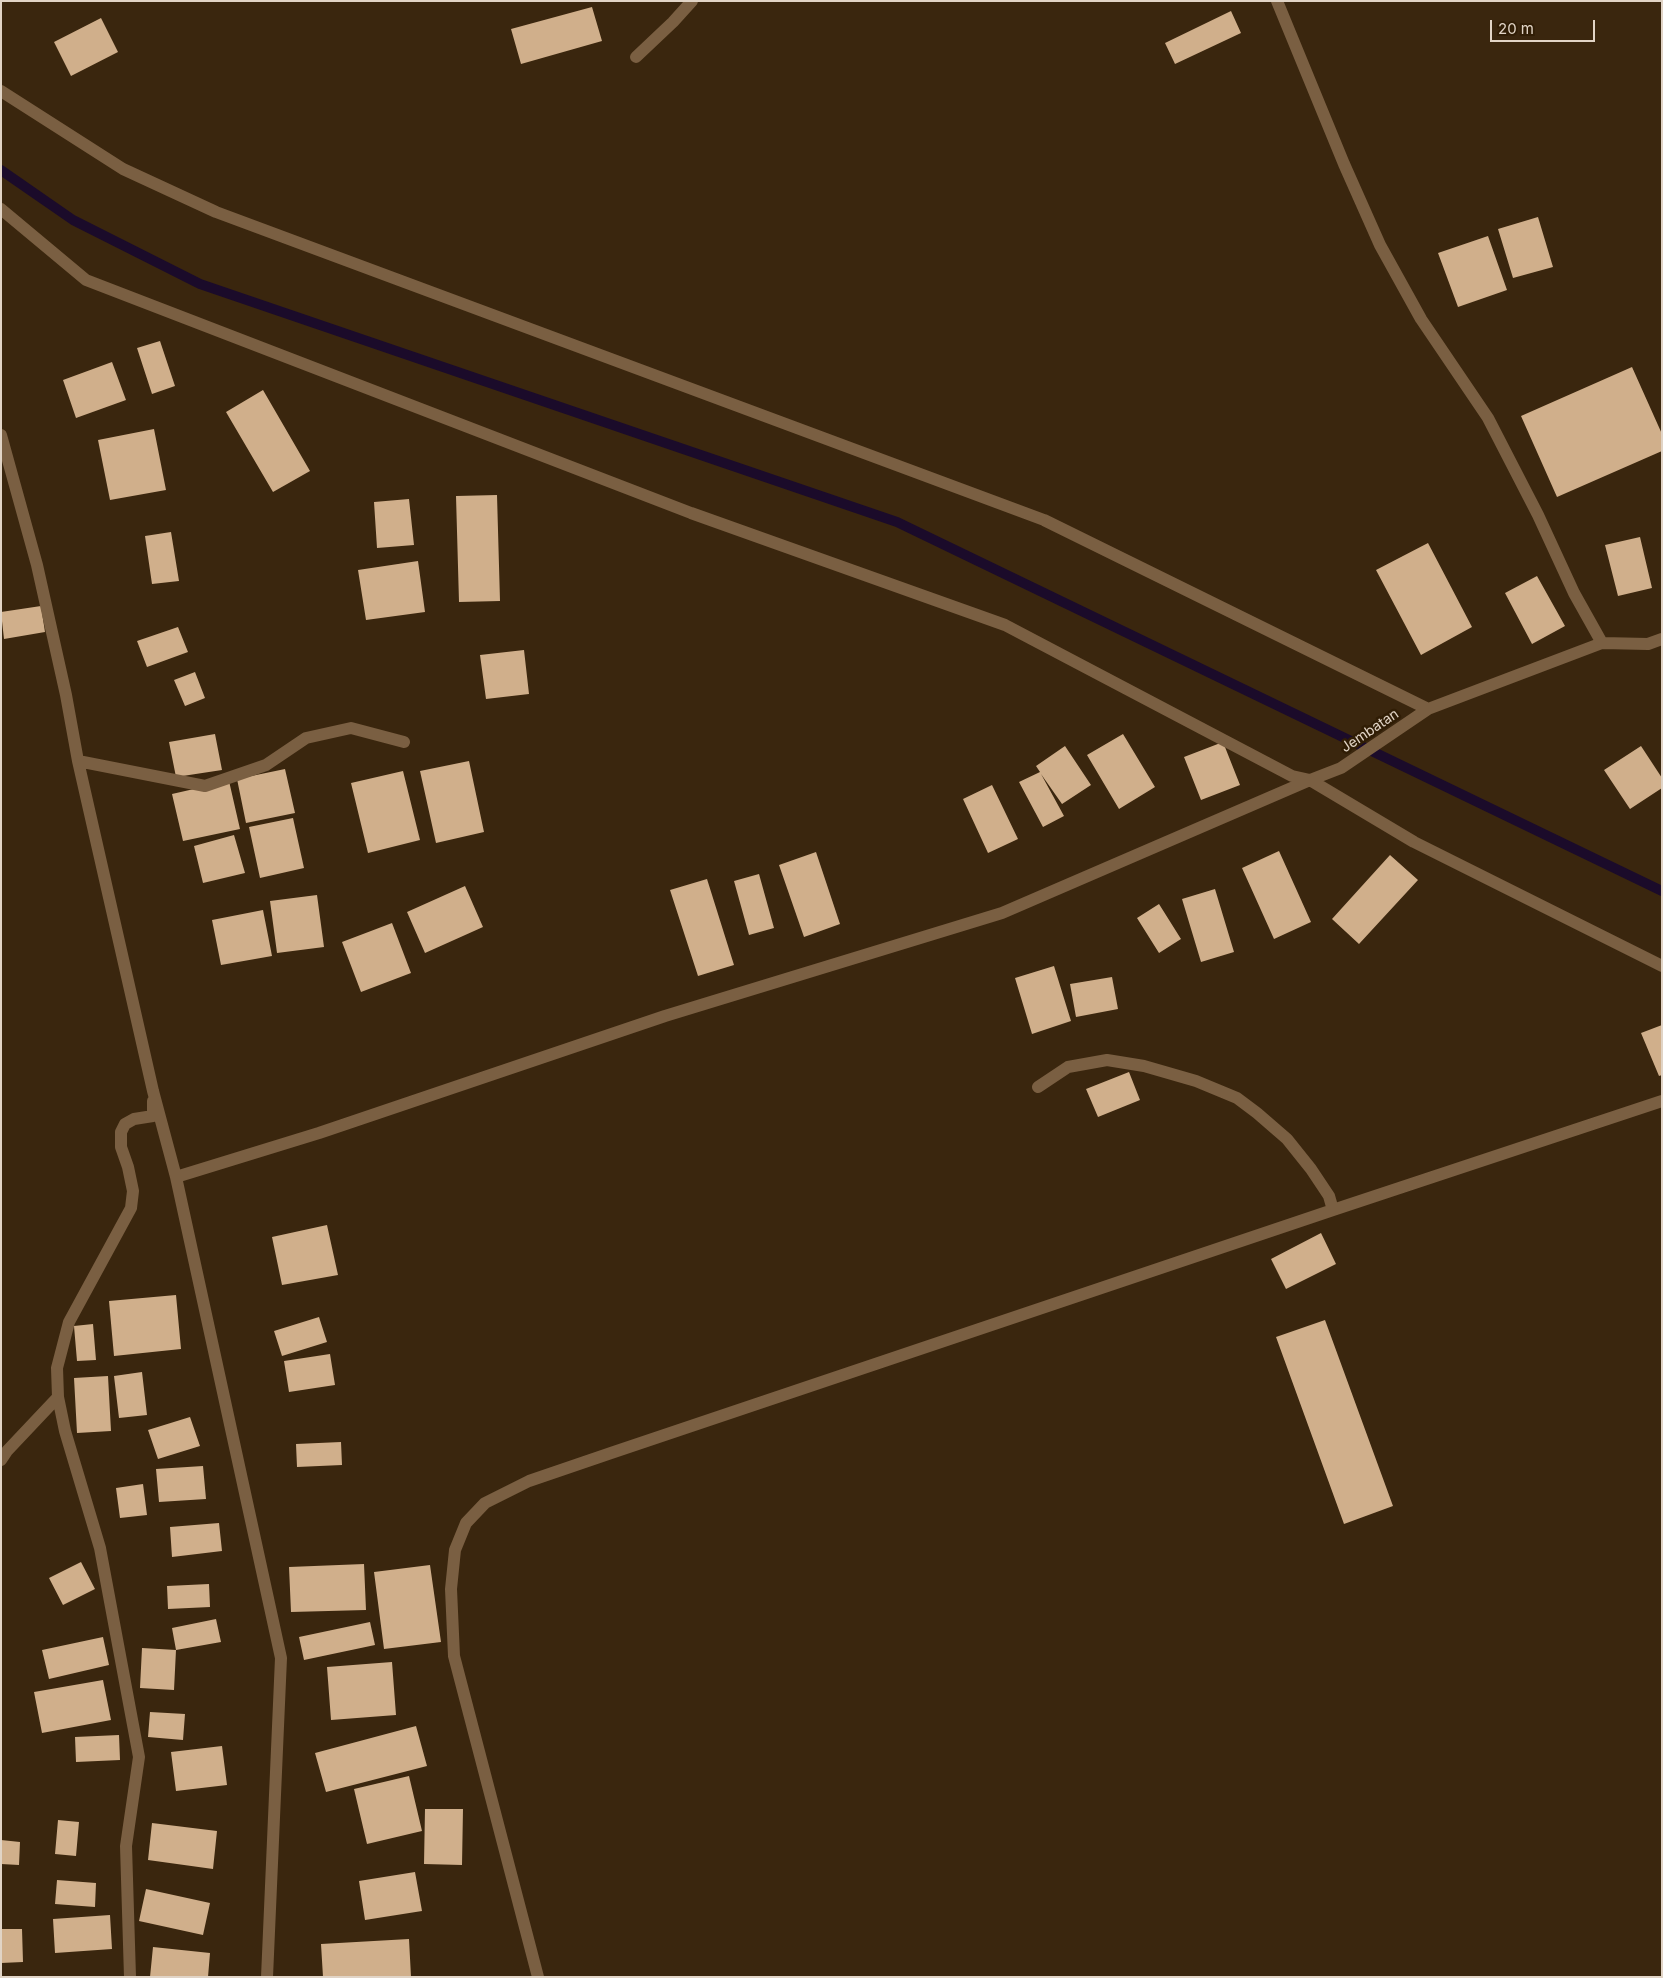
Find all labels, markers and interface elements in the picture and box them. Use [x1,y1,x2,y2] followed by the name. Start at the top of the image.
[1493,10,1598,42] scale bar
[1498,19,1534,38] text: 20 m
[1338,706,1402,756] street label: Jembatan

